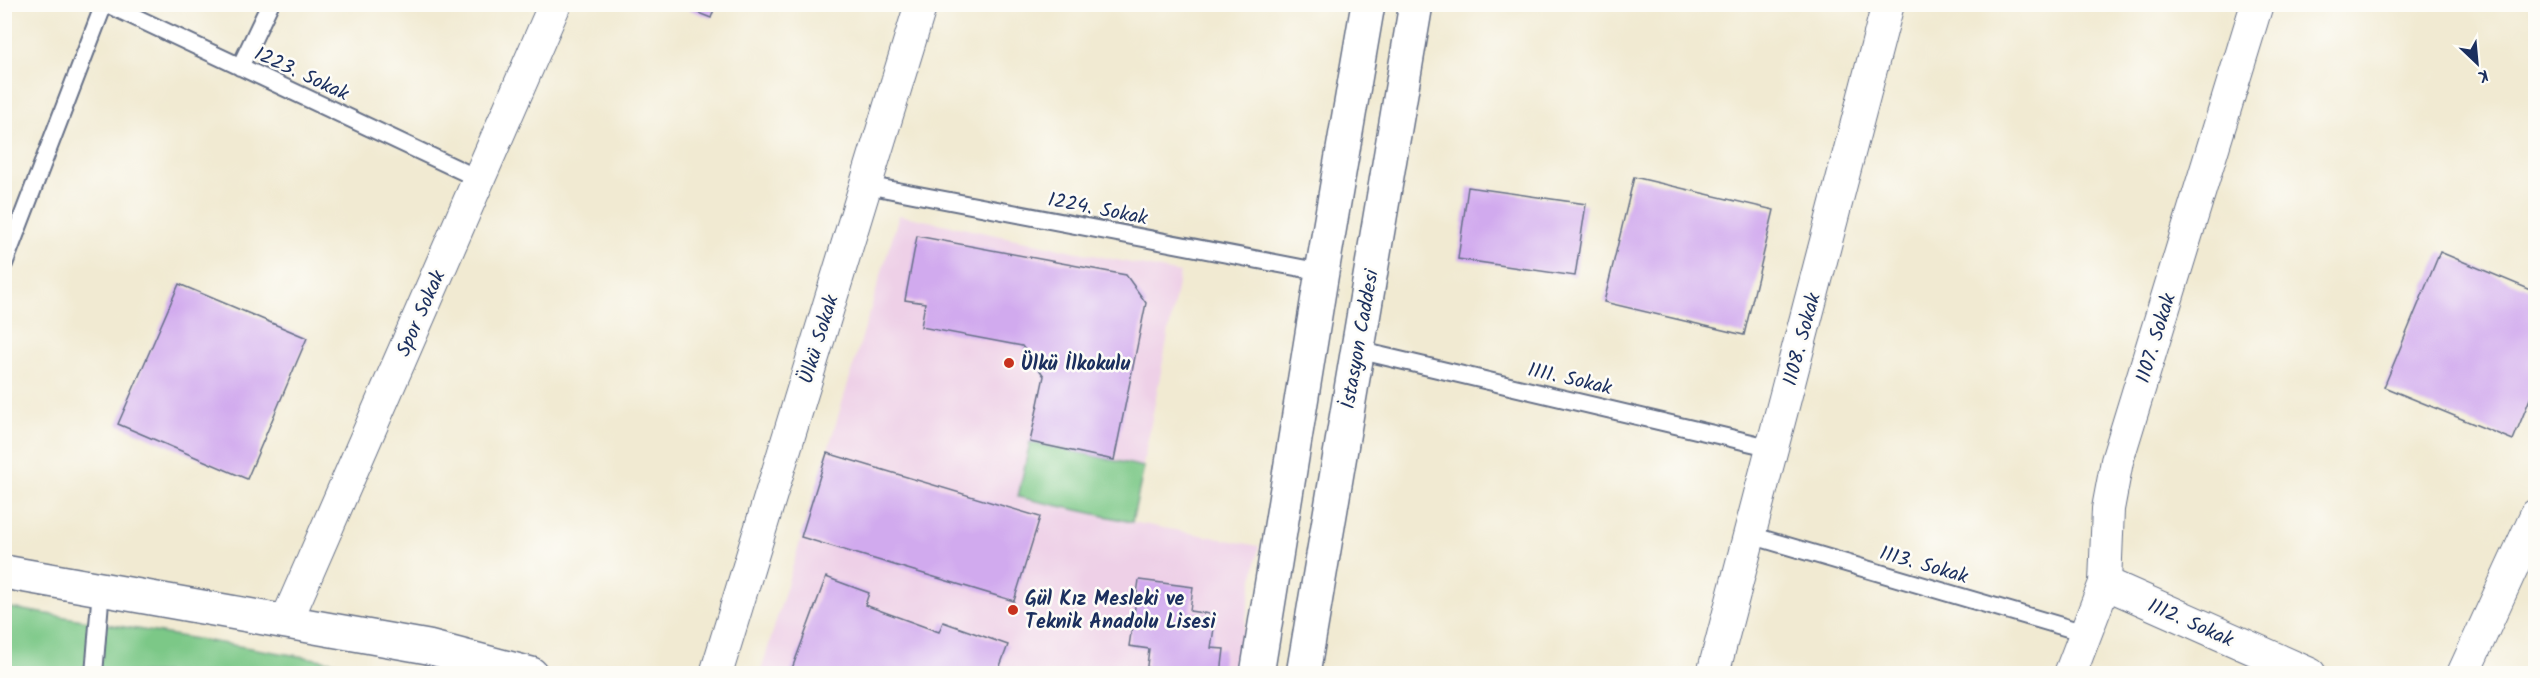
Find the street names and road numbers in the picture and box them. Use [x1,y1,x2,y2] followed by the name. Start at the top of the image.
[248,39,354,111] street label: 1223. Sokak
[1045,185,1151,235] street label: 1224. Sokak
[389,265,455,362] street label: Spor Sokak
[1333,266,1389,412] street label: İstasyon Caddesi
[1775,289,1831,390] street label: 1108. Sokak
[2128,289,2186,387] street label: 1107. Sokak
[791,291,849,388] street label: Ülkü Sokak
[1524,355,1616,405] street label: 1111. Sokak
[1875,538,1972,594] street label: 1113. Sokak
[2142,591,2239,657] street label: 1112. Sokak

